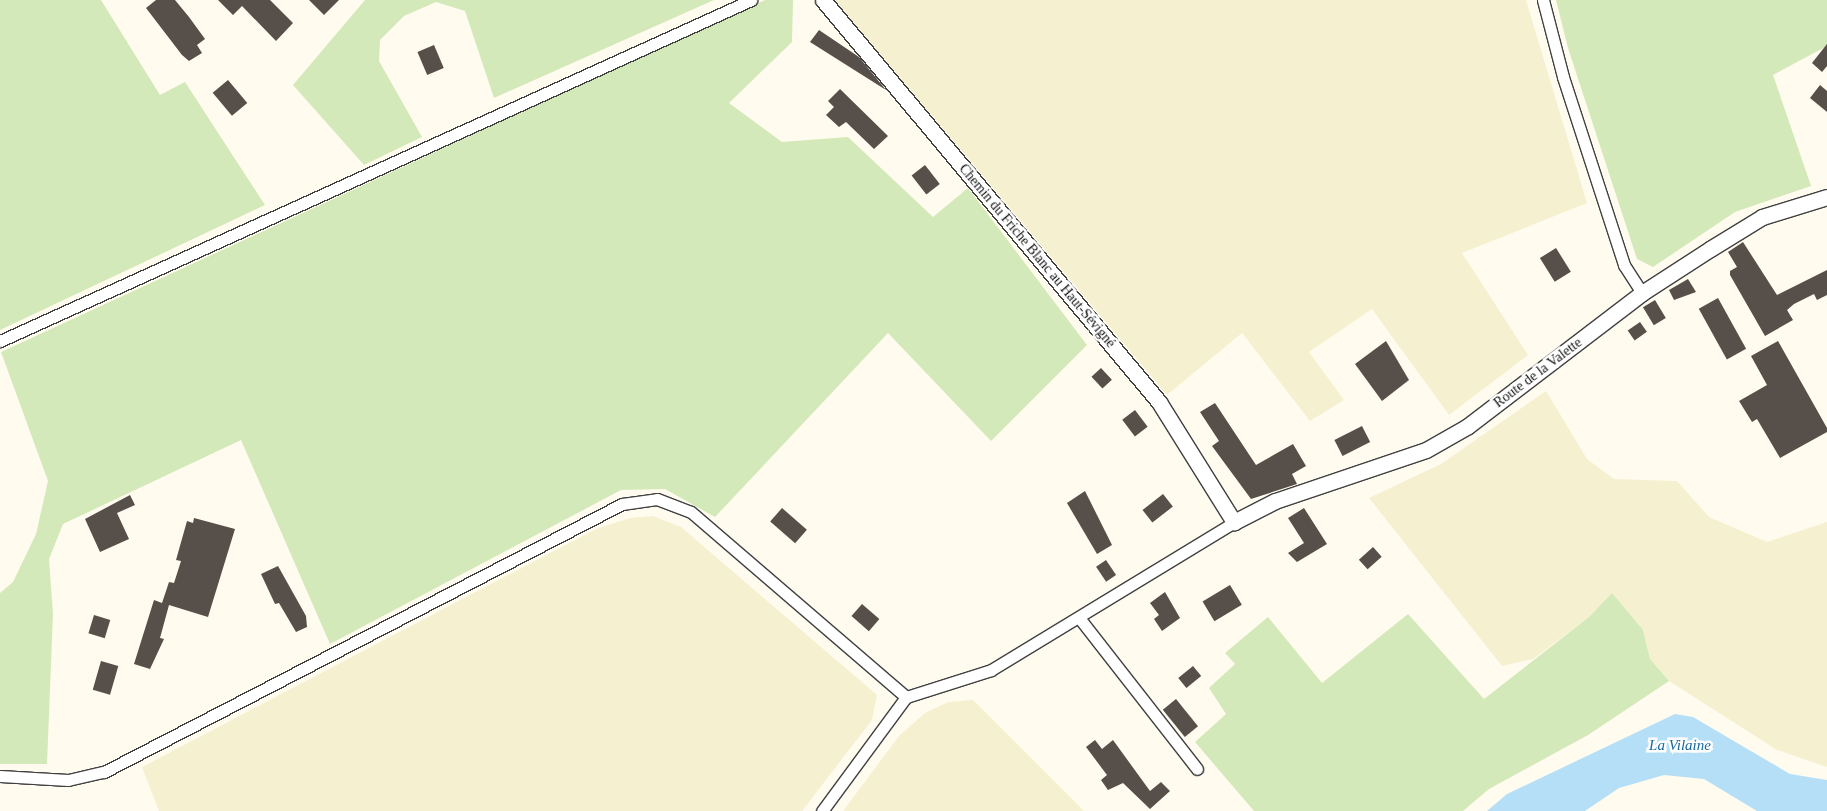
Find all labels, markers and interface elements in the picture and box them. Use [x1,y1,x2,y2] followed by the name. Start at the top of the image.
[955,161,1119,351] street label: Chemin du Friche Blanc au Haut-Sévigné
[1491,334,1585,412] street label: Route de la Valette
[1649,737,1711,755] water label: La Vilaine

